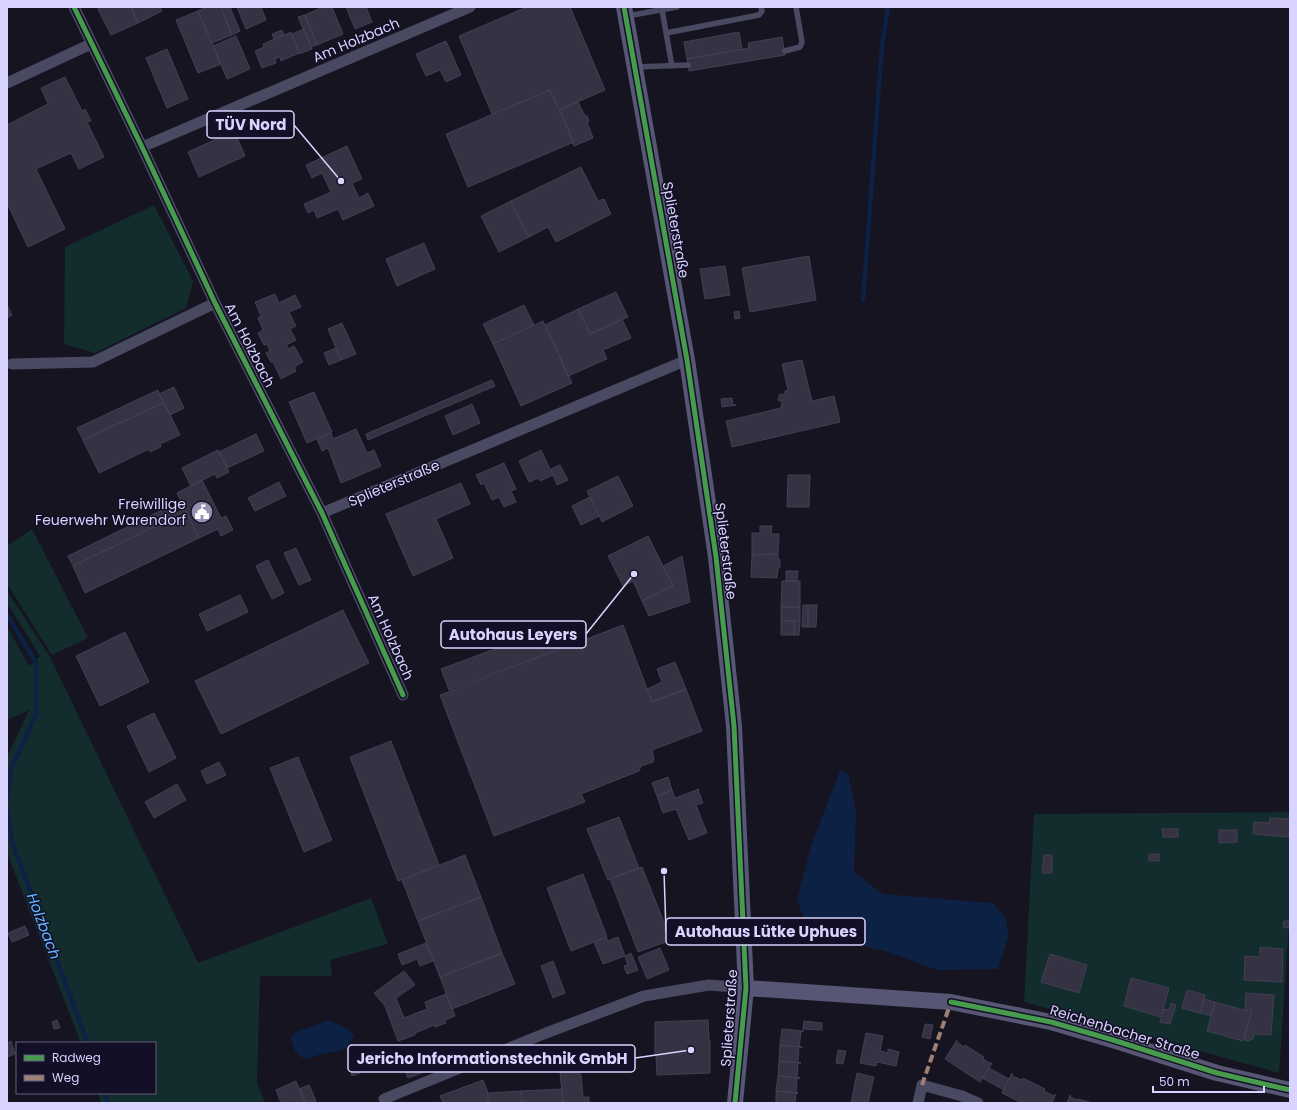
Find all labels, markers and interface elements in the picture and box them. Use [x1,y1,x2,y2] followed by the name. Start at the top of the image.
[310,13,402,67] street label: Am Holzbach
[207,111,294,138] callout: TÜV Nord
[215,114,287,135] text: TÜV Nord
[658,180,694,280] street label: Splieterstraße
[220,299,280,391] street label: Am Holzbach
[345,455,443,511] street label: Splieterstraße
[35,494,186,530] place label: Freiwillige Feuerwehr Warendorf
[189,499,215,525] public building icon: Freiwillige Feuerwehr Warendorf
[710,501,742,601] street label: Splieterstraße
[363,591,419,683] street label: Am Holzbach
[441,621,586,648] callout: Autohaus Leyers
[449,624,577,645] text: Autohaus Leyers
[22,890,66,962] water label: Holzbach
[666,918,865,945] callout: Autohaus Lütke Uphues
[675,921,857,942] text: Autohaus Lütke Uphues
[716,968,742,1067] street label: Splieterstraße
[1047,1000,1203,1064] street label: Reichenbacher Straße
[16,1042,156,1094] legend
[348,1045,635,1072] callout: Jericho Informationstechnik GmbH
[356,1048,628,1069] text: Jericho Informationstechnik GmbH
[52,1049,101,1066] text: Radweg
[1153,1068,1264,1094] scale bar
[52,1069,79,1086] text: Weg
[1159,1073,1190,1090] text: 50 m

